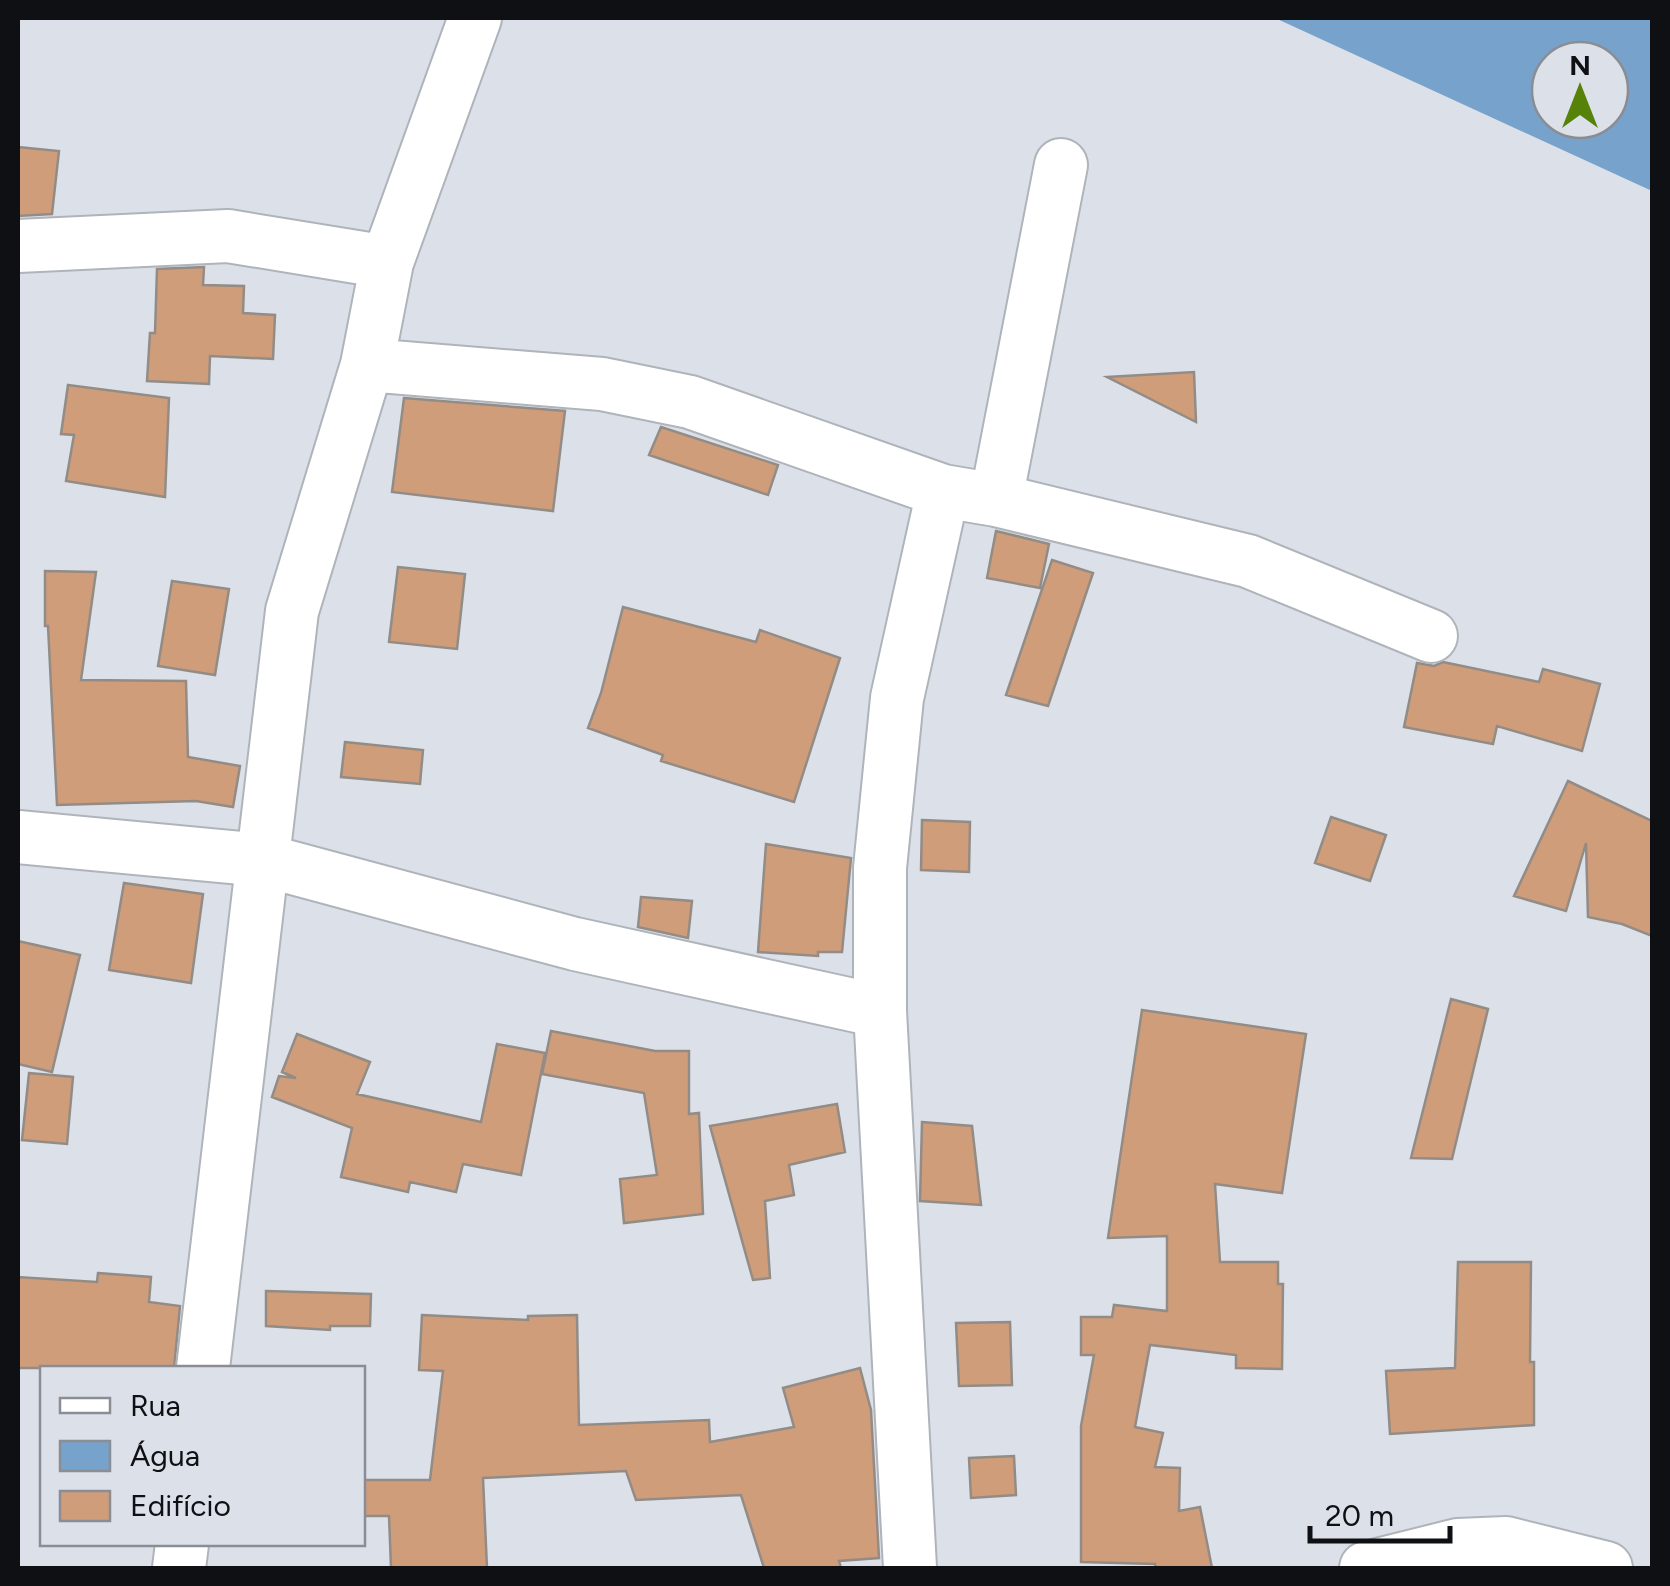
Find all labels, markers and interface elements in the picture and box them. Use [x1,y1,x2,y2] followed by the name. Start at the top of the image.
[1530,40,1630,140] north arrow
[1569,48,1591,82] text: N
[40,1366,365,1546] legend
[130,1387,181,1424] text: Rua
[130,1437,200,1474] text: Água
[1310,1481,1450,1543] scale bar
[130,1487,231,1524] text: Edifício
[1325,1497,1394,1534] text: 20 m

